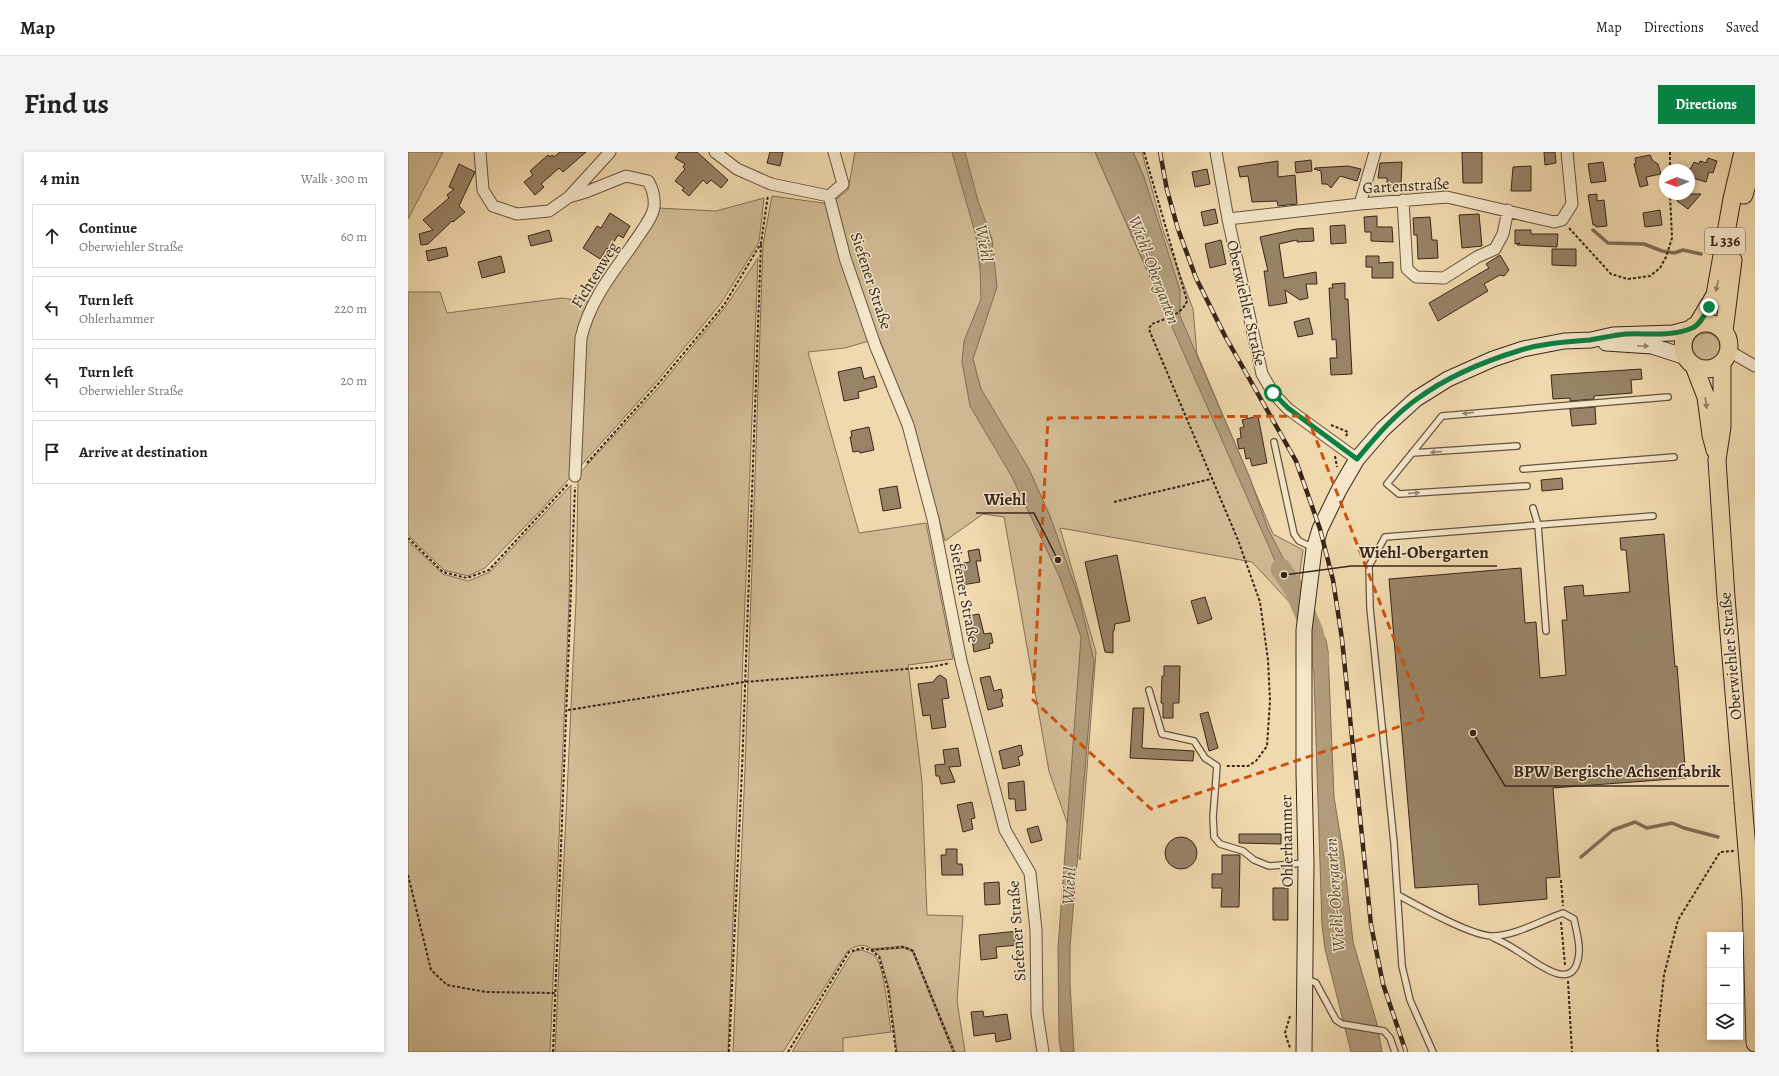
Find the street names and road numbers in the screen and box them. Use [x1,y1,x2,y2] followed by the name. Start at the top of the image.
[1362,173,1450,199] street label: Gartenstraße
[1705,228,1745,254] road number: L 336
[845,229,897,333] street label: Siefener Straße
[566,238,624,312] street label: Fichtenweg
[1221,238,1271,368] street label: Oberwiehler Straße
[944,541,984,645] street label: Siefener Straße
[1714,591,1748,721] street label: Oberwiehler Straße
[1275,794,1299,888] street label: Ohlerhammer
[1002,880,1032,982] street label: Siefener Straße

